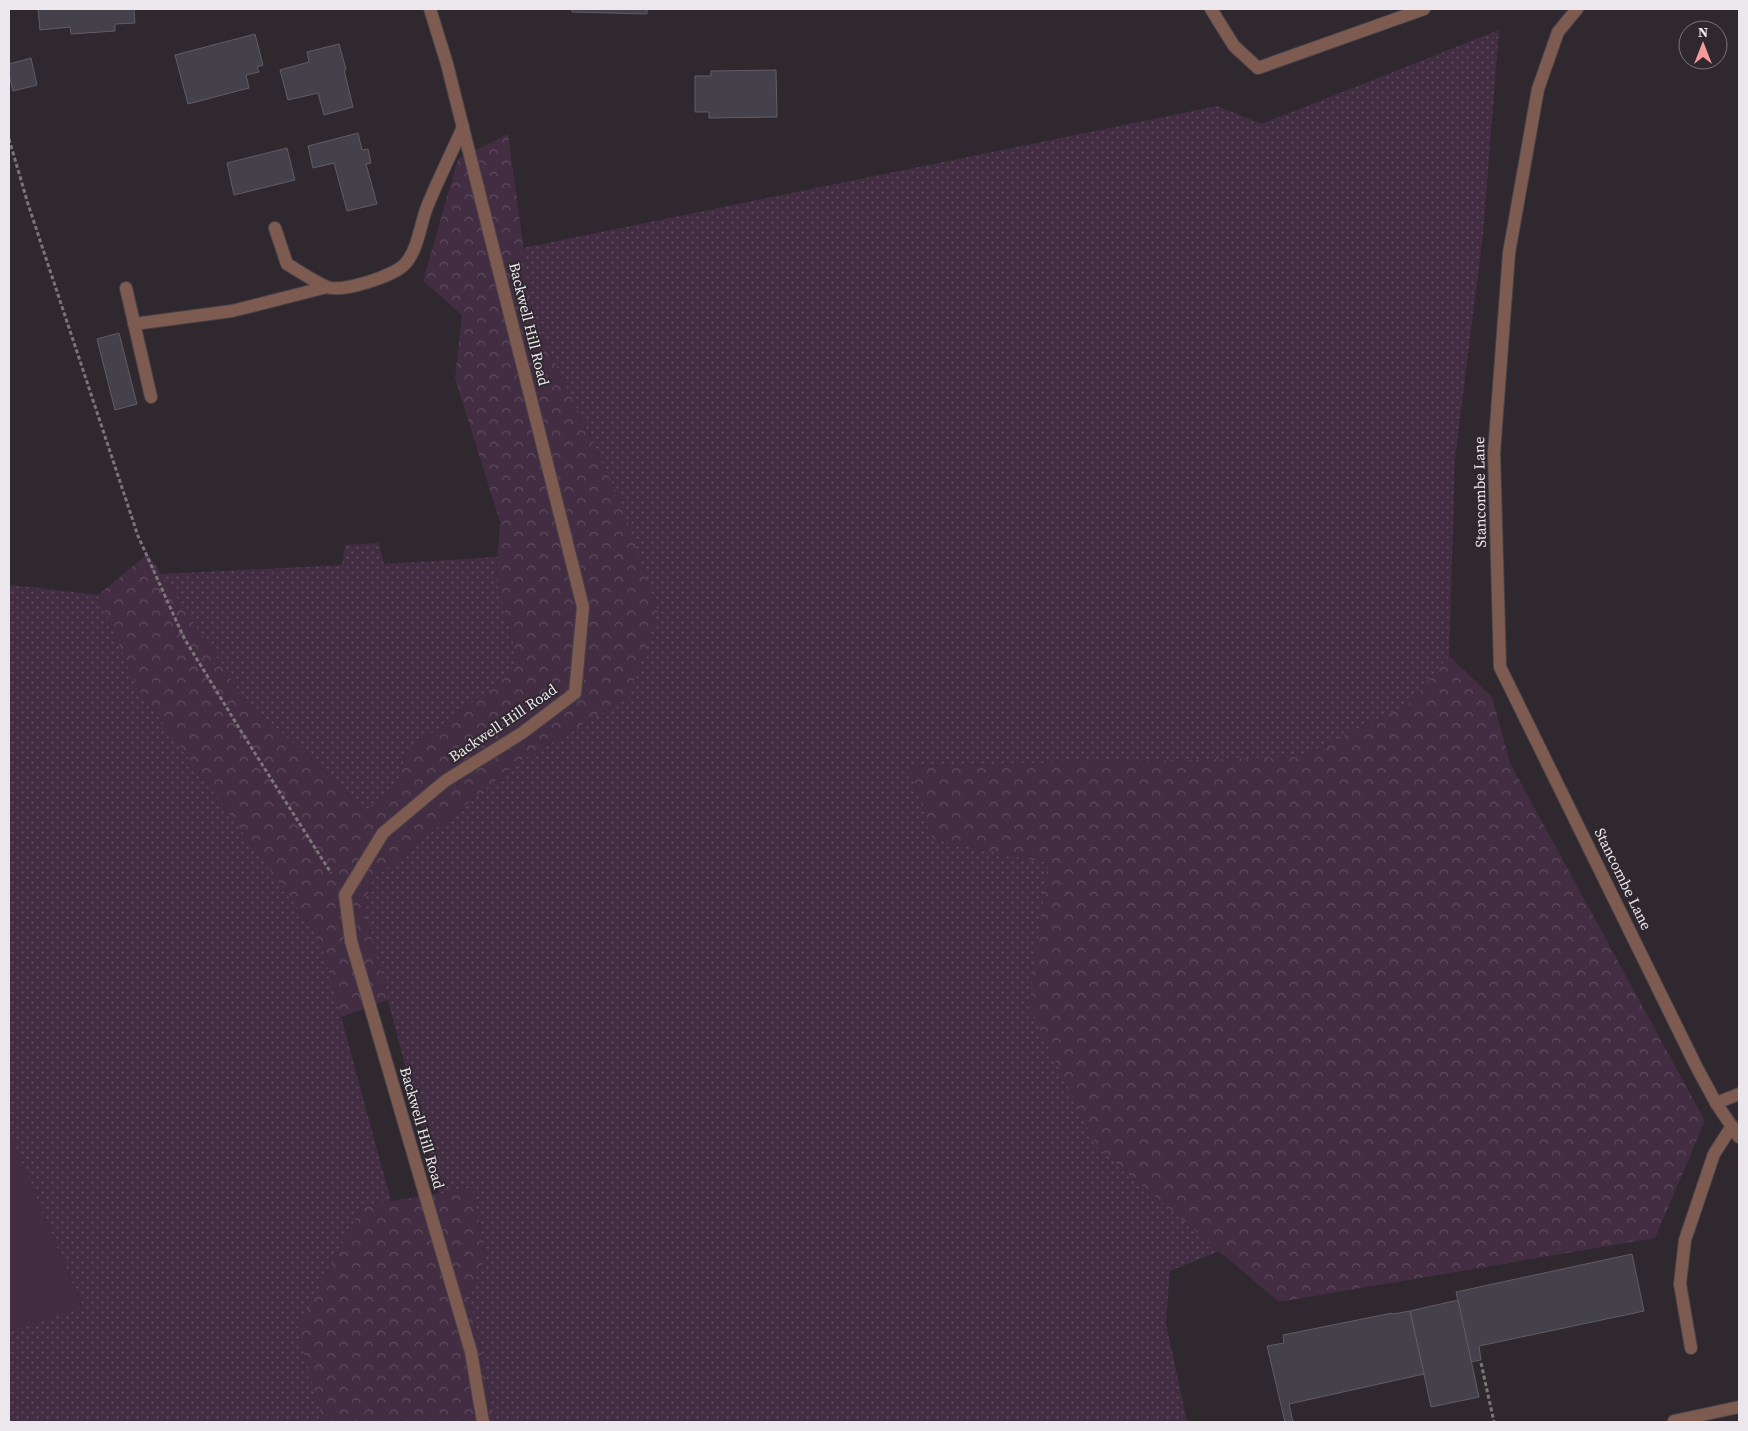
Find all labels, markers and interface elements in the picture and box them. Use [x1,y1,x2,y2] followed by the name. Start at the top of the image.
[1678,20,1728,70] north arrow
[1698,22,1708,42] text: N
[504,260,555,388] street label: Backwell Hill Road
[1468,436,1491,548] street label: Stancombe Lane
[445,678,561,767] street label: Backwell Hill Road
[1590,824,1657,934] street label: Stancombe Lane
[395,1064,450,1192] street label: Backwell Hill Road

